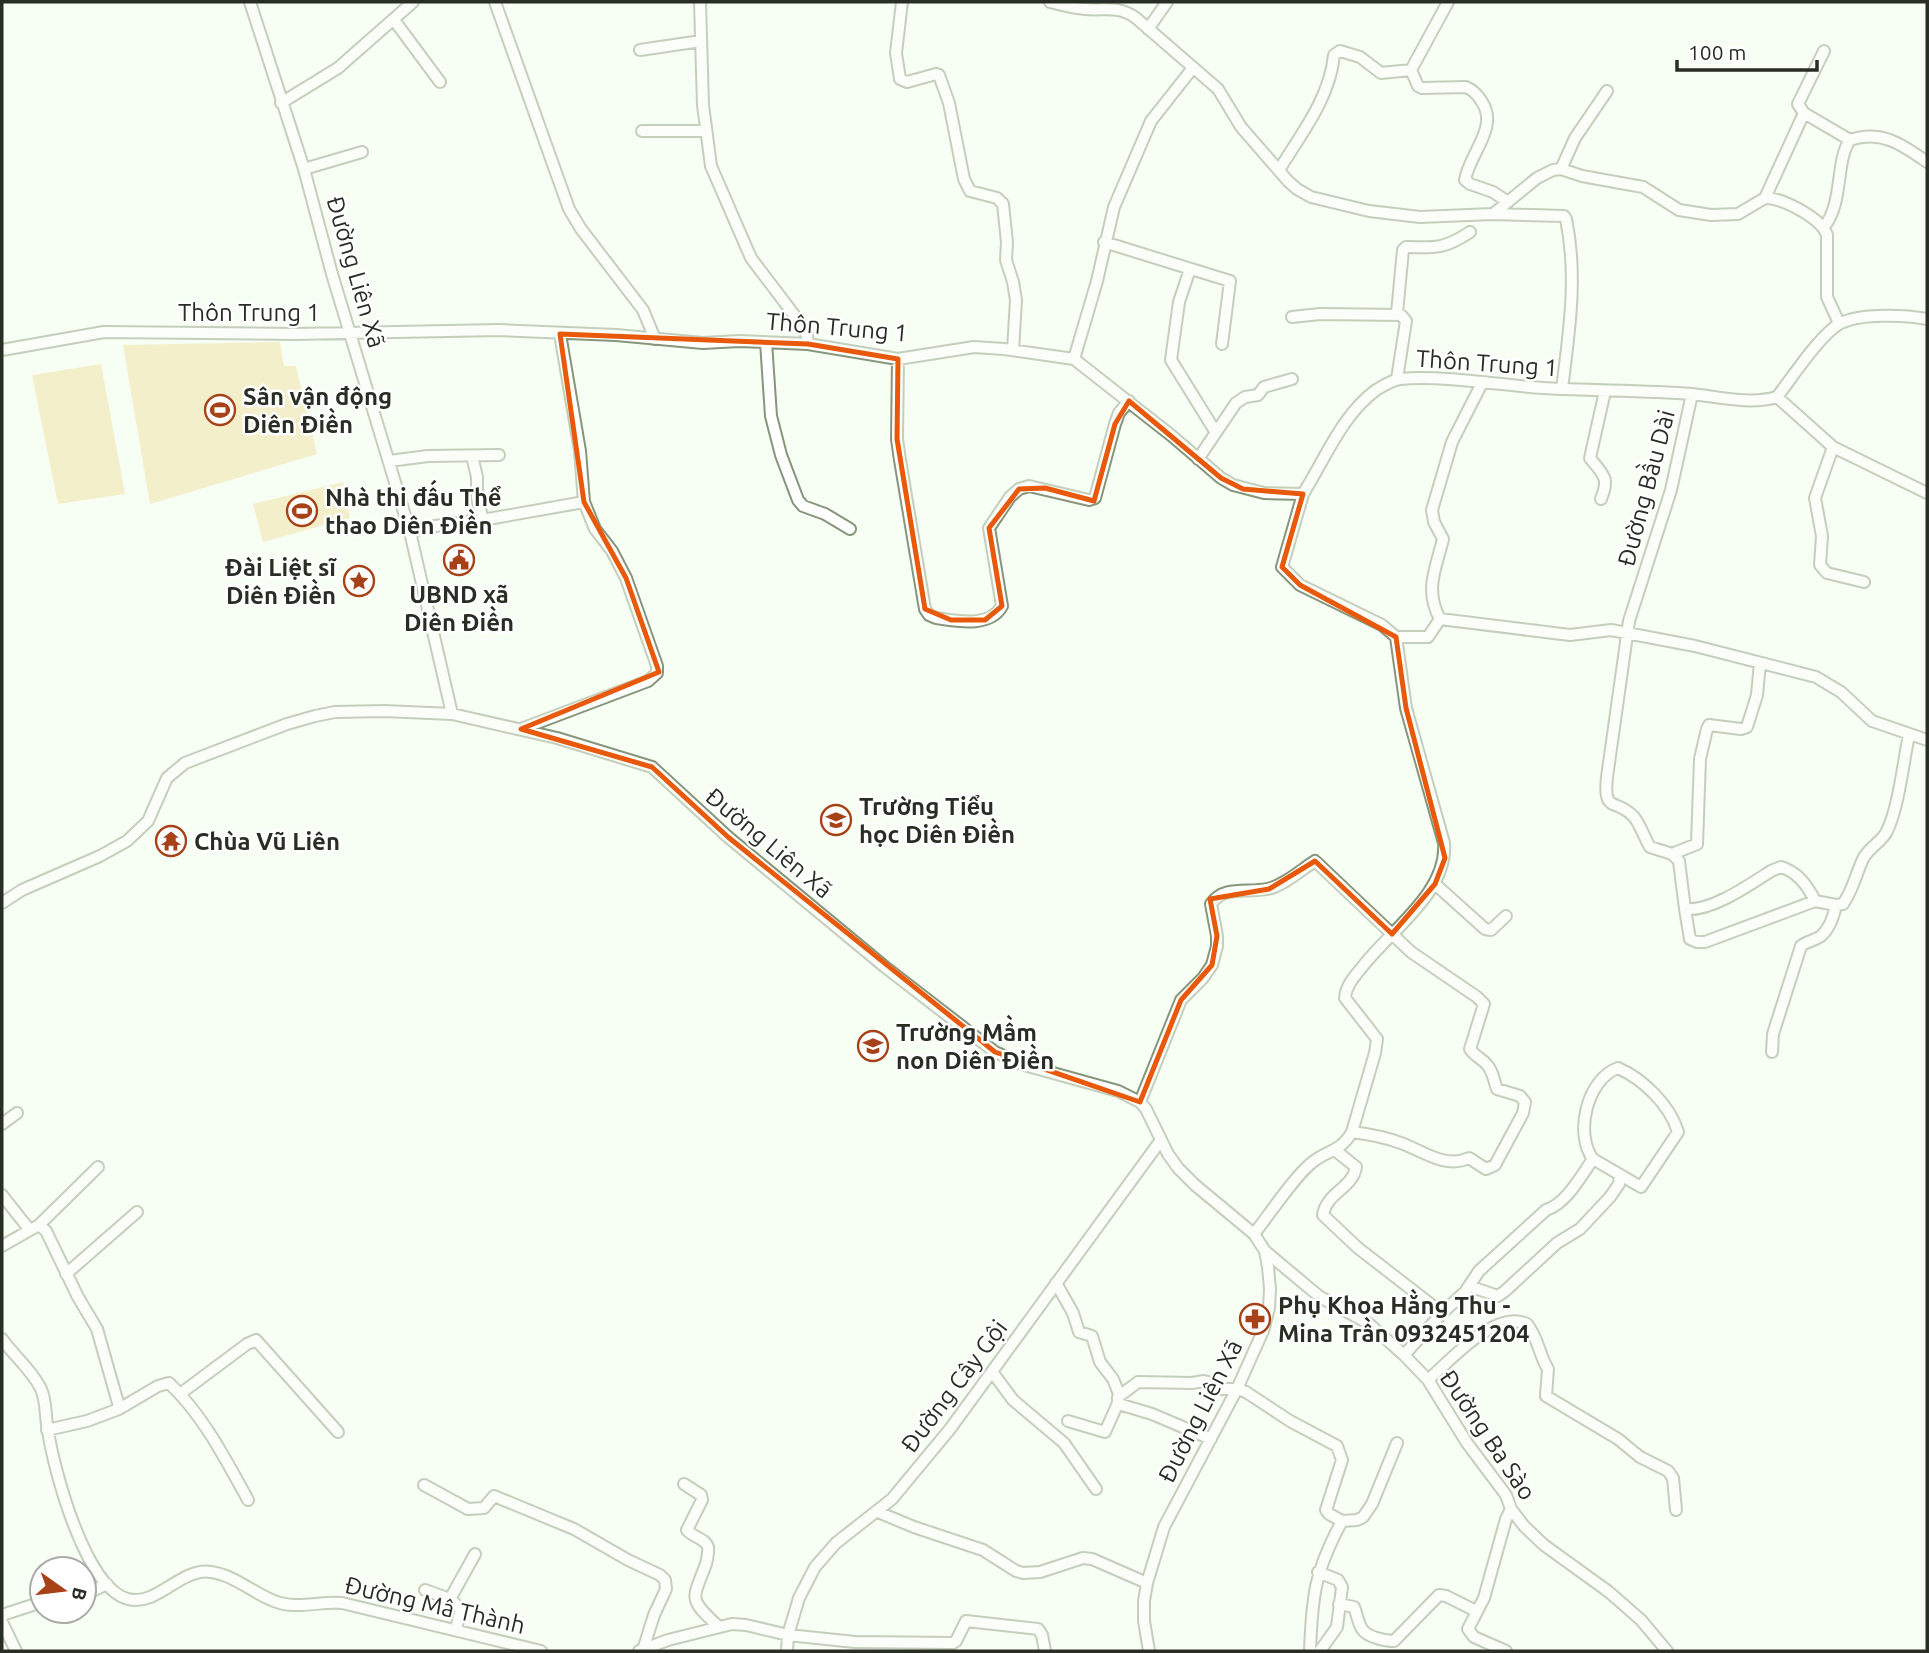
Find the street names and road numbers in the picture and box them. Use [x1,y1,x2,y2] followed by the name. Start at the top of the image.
[322,193,390,351] street label: Đường Liên Xã
[178,299,320,326] street label: Thôn Trung 1
[765,307,909,347] street label: Thôn Trung 1
[1415,345,1559,381] street label: Thôn Trung 1
[1608,406,1680,569] street label: Đường Bầu Dài
[701,782,837,904] street label: Đường Liên Xã
[896,1315,1012,1457] street label: Đường Cây Gội
[1153,1335,1247,1487] street label: Đường Liên Xã
[1435,1365,1541,1505] street label: Đường Ba Sào
[342,1571,528,1639] street label: Đường Mâ Thành

